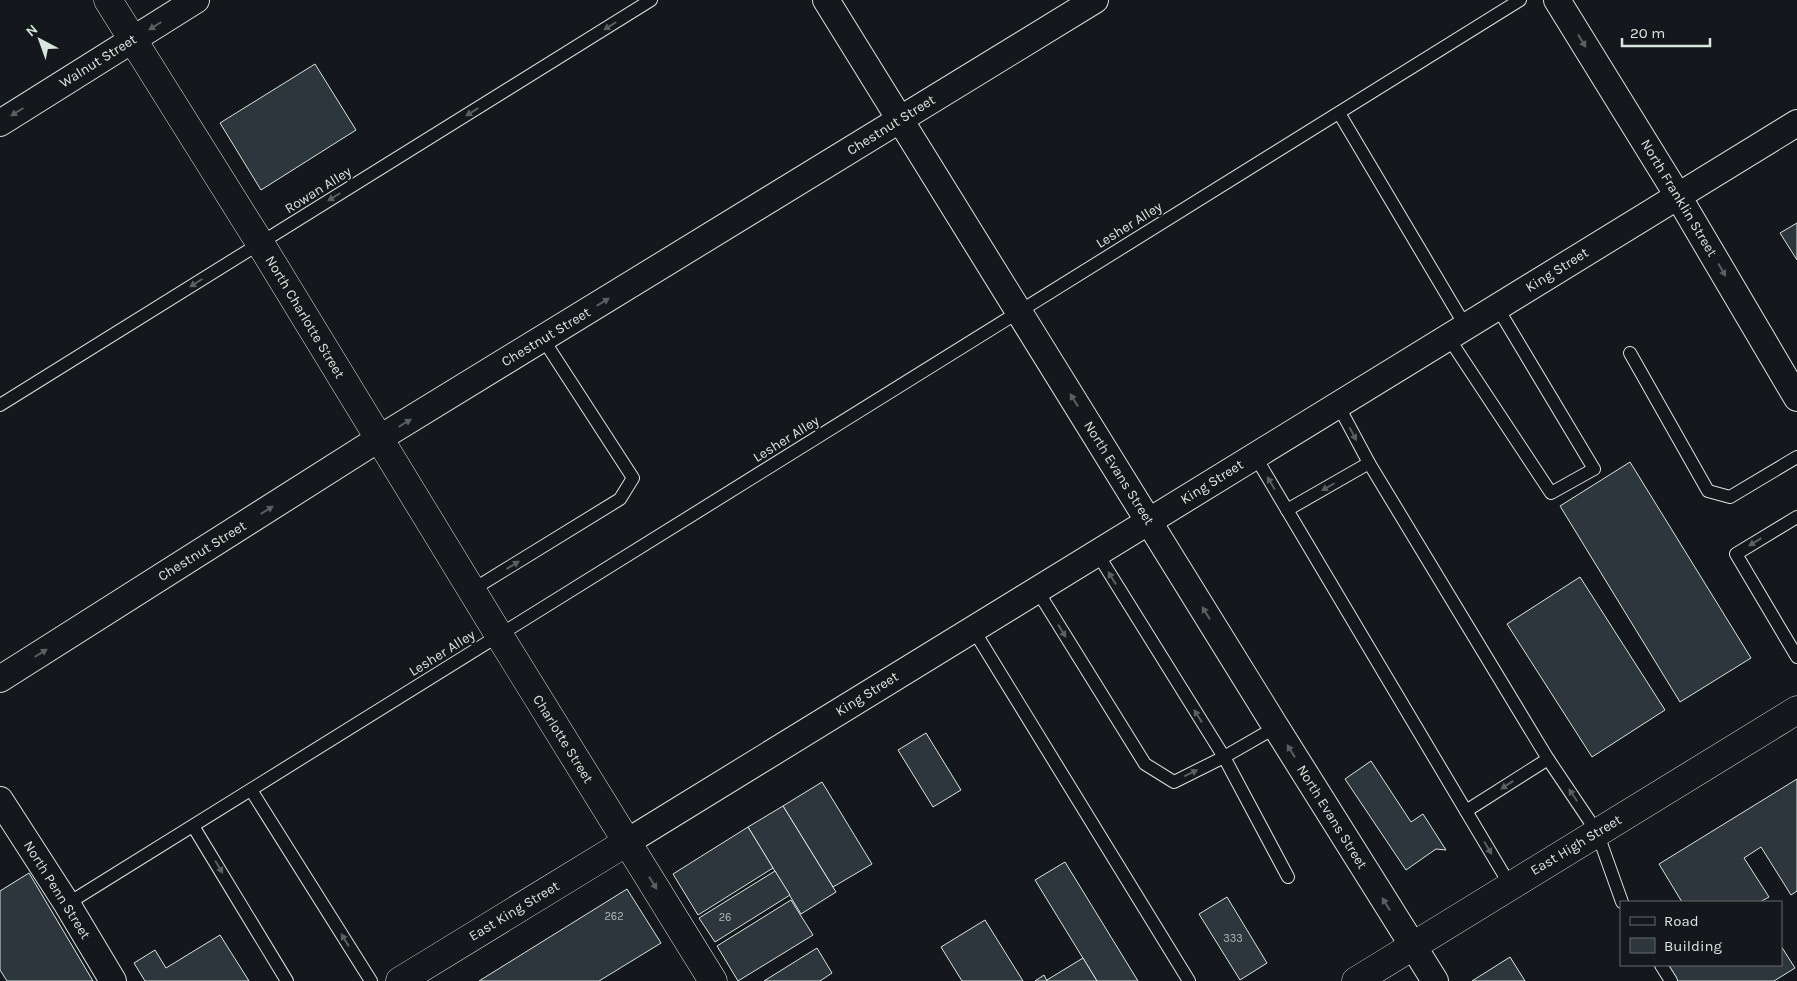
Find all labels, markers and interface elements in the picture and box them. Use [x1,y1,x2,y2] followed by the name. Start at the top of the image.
[15,15,65,65] north arrow
[1622,15,1710,47] scale bar
[22,21,41,40] text: N
[148,21,161,30] one-way arrow
[603,21,617,30] one-way arrow
[1630,24,1665,42] text: 20 m
[56,31,140,91] street label: Walnut Street
[1578,35,1587,48] one-way arrow
[844,91,938,159] street label: Chestnut Street
[11,107,24,117] one-way arrow
[465,107,479,116] one-way arrow
[1637,136,1721,260] street label: North Franklin Street
[282,163,355,217] street label: Rowan Alley
[327,193,341,202] one-way arrow
[1093,198,1166,252] street label: Lesher Alley
[1522,244,1592,296] street label: King Street
[262,253,348,381] street label: North Charlotte Street
[1717,263,1726,276] one-way arrow
[189,279,203,288] one-way arrow
[596,297,610,306] one-way arrow
[498,304,594,370] street label: Chestnut Street
[1070,394,1079,407] one-way arrow
[750,412,823,466] street label: Lesher Alley
[1080,418,1158,528] street label: North Evans Street
[398,419,411,428] one-way arrow
[1349,427,1357,441] one-way arrow
[1177,456,1247,508] street label: King Street
[1266,477,1275,490] one-way arrow
[1321,482,1334,491] one-way arrow
[260,505,274,514] one-way arrow
[155,517,249,585] street label: Chestnut Street
[1749,538,1762,547] one-way arrow
[507,560,520,569] one-way arrow
[1108,571,1117,584] one-way arrow
[1201,607,1210,620] one-way arrow
[1058,625,1067,638] one-way arrow
[406,626,479,680] street label: Lesher Alley
[35,648,48,658] one-way arrow
[832,668,902,720] street label: King Street
[529,692,597,786] street label: Charlotte Street
[1193,709,1203,722] one-way arrow
[1286,745,1296,758] one-way arrow
[1293,762,1371,872] street label: North Evans Street
[1184,769,1198,777] one-way arrow
[1500,780,1513,790] one-way arrow
[1568,788,1577,802] one-way arrow
[1527,811,1625,879] street label: East High Street
[20,838,94,942] street label: North Penn Street
[1483,842,1492,855] one-way arrow
[214,861,223,874] one-way arrow
[466,877,562,945] street label: East King Street
[649,877,658,890] one-way arrow
[1382,897,1391,911] one-way arrow
[1620,901,1782,966] legend
[604,910,624,923] house number: 262
[719,911,731,924] house number: 26
[1664,912,1699,930] text: Road
[1223,932,1243,945] house number: 333
[340,933,349,946] one-way arrow
[1664,937,1722,955] text: Building

